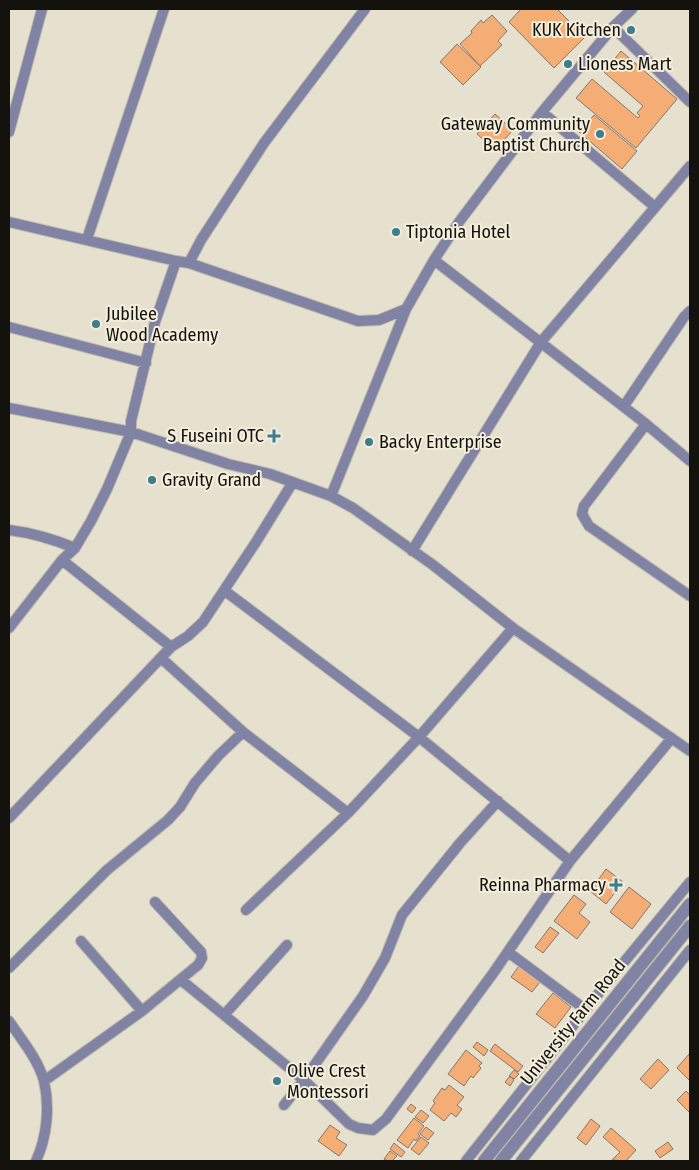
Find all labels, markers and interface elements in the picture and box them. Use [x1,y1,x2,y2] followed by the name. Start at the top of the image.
[532,19,621,41] place label: KUK Kitchen
[625,24,637,36] marker: KUK Kitchen
[578,53,672,75] place label: Lioness Mart
[562,58,574,70] marker: Lioness Mart
[441,113,590,156] place label: Gateway Community Baptist Church
[594,128,606,140] marker: Gateway Community Baptist Church
[406,221,510,243] place label: Tiptonia Hotel
[390,226,402,238] marker: Tiptonia Hotel
[106,303,218,346] place label: Jubilee Wood Academy
[90,318,102,330] marker: Jubilee Wood Academy
[167,425,264,447] place label: S Fuseini OTC
[268,430,280,442] marker: S Fuseini OTC
[379,431,502,453] place label: Backy Enterprise
[363,436,375,448] marker: Backy Enterprise
[162,469,261,491] place label: Gravity Grand
[146,474,158,486] marker: Gravity Grand
[479,874,606,896] place label: Reinna Pharmacy
[610,879,622,891] marker: Reinna Pharmacy
[516,955,630,1089] street label: University Farm Road
[287,1060,369,1103] place label: Olive Crest Montessori
[271,1075,283,1087] marker: Olive Crest Montessori

